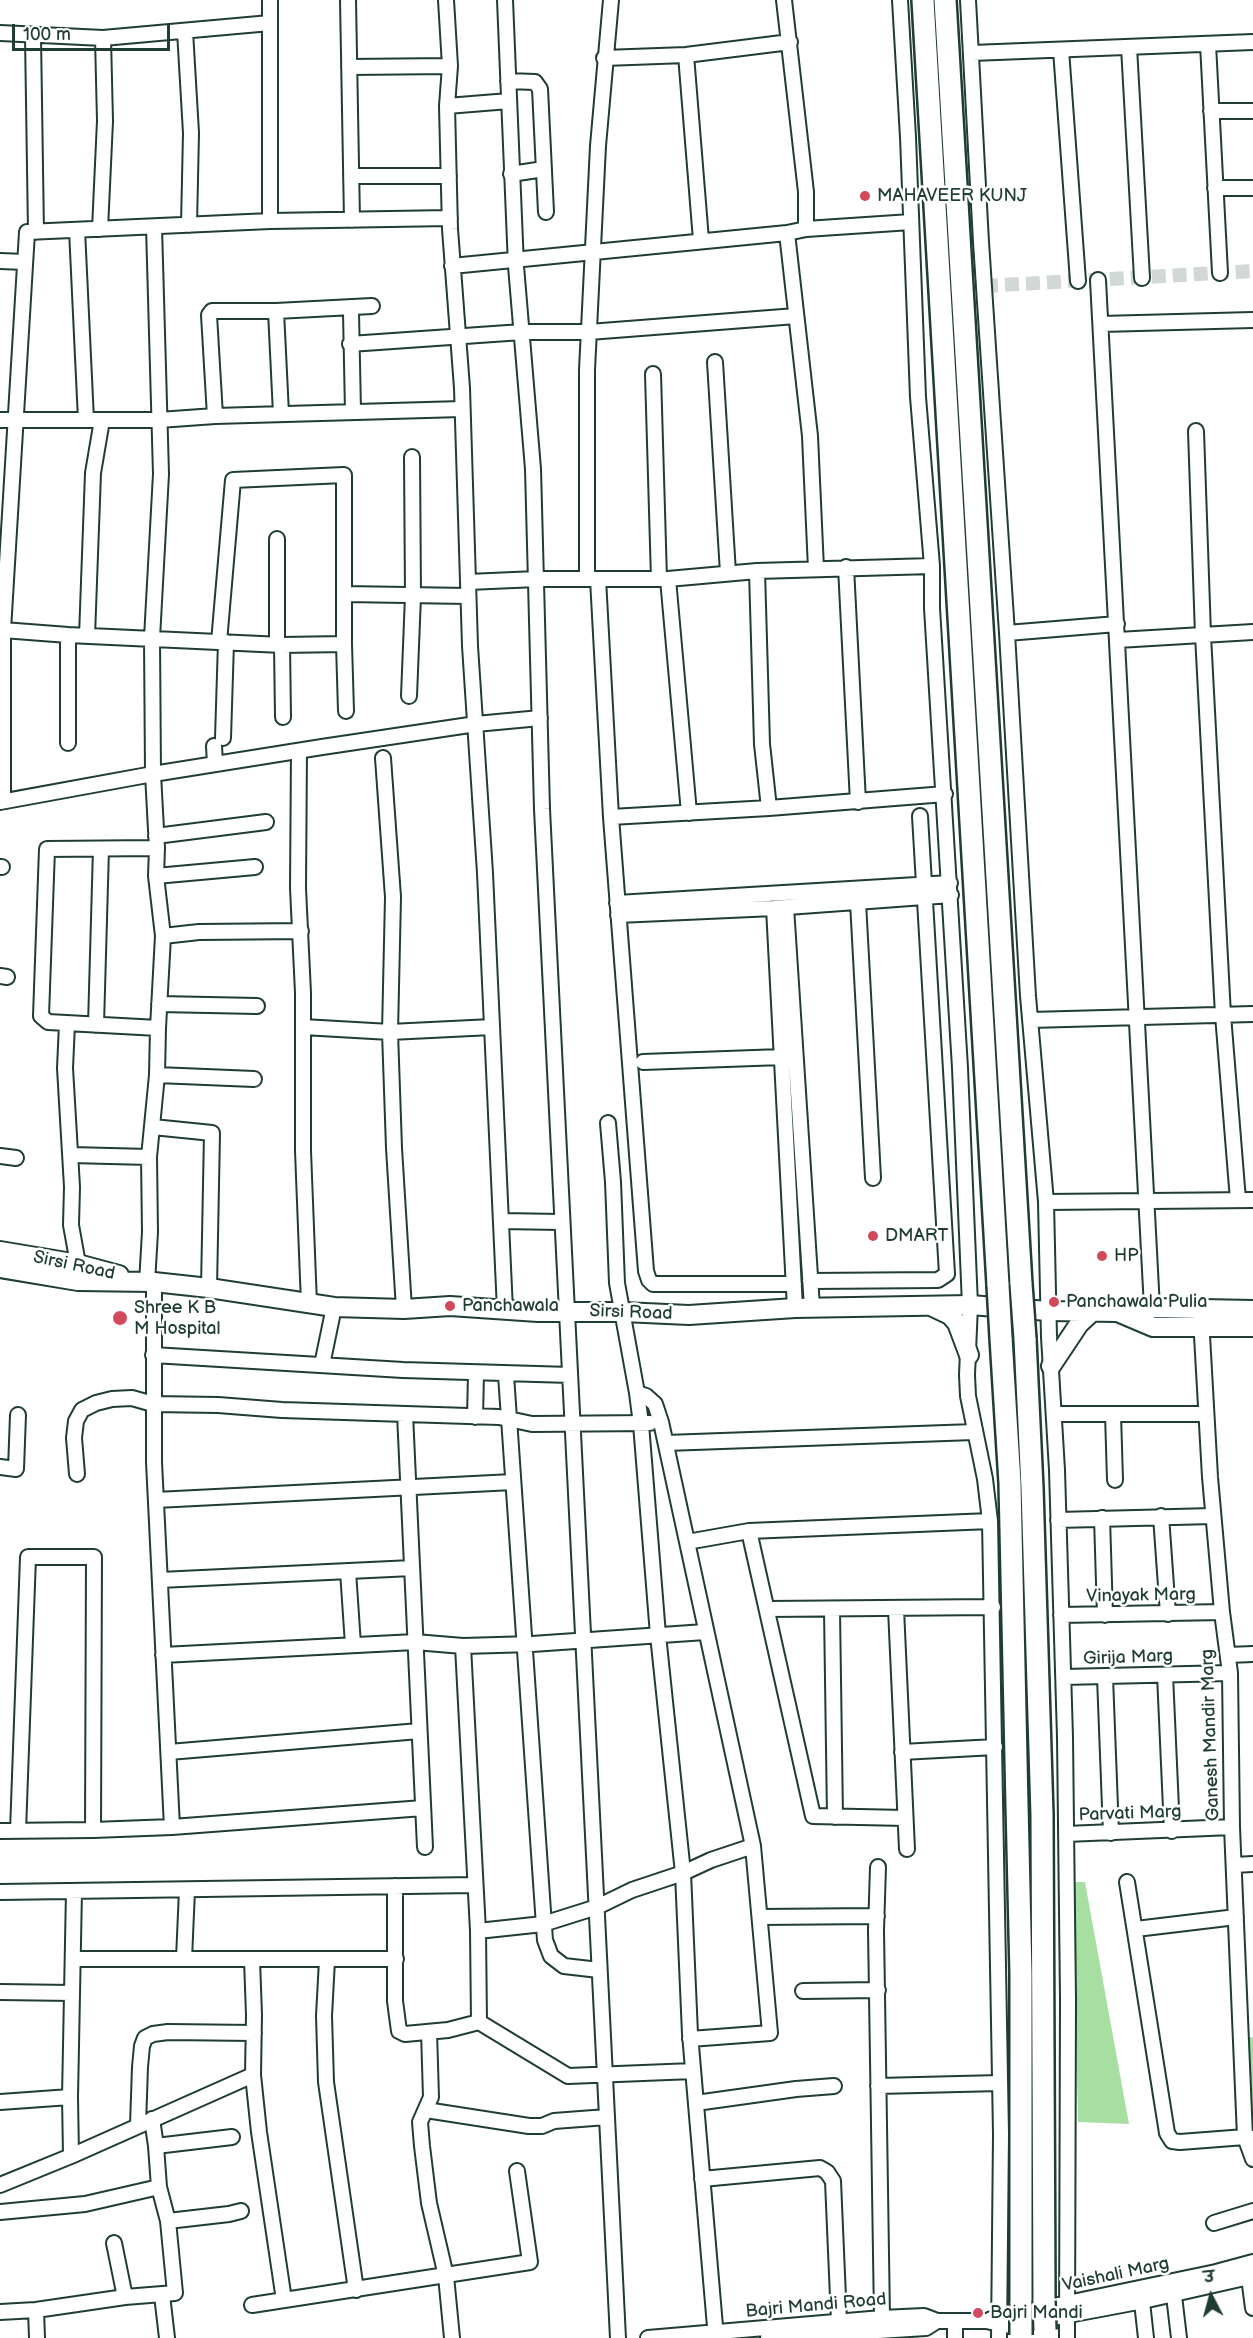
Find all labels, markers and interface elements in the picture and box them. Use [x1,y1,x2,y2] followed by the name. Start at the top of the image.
[15,12,172,50] scale bar
[23,24,71,45] text: 100 m
[877,185,1027,207] place label: MAHAVEER KUNJ
[858,189,872,203] marker: MAHAVEER KUNJ
[885,1225,948,1247] place label: DMART
[866,1229,880,1243] marker: DMART
[1114,1245,1138,1267] place label: HP
[31,1247,117,1285] street label: Sirsi Road
[1095,1249,1109,1263] marker: HP
[1066,1291,1207,1313] place label: Panchawala Pulia
[462,1295,559,1317] place label: Panchawala
[1047,1295,1061,1309] marker: Panchawala Pulia
[134,1297,221,1340] place label: Shree K B M Hospital
[443,1299,457,1313] marker: Panchawala
[589,1301,673,1325] street label: Sirsi Road
[111,1309,129,1327] marker: Shree K B M Hospital
[1086,1584,1196,1608] street label: Vinayak Marg
[1083,1646,1173,1670] street label: Girija Marg
[1197,1649,1225,1821] street label: Ganesh Mandir Marg
[1078,1801,1182,1827] street label: Parvati Marg
[1061,2253,1171,2297] street label: Vaishali Marg
[1181,2266,1241,2326] north arrow
[1203,2268,1215,2288] text: उ
[745,2289,887,2323] street label: Bajri Mandi Road
[990,2302,1083,2324] place label: Bajri Mandi
[971,2306,985,2320] marker: Bajri Mandi

